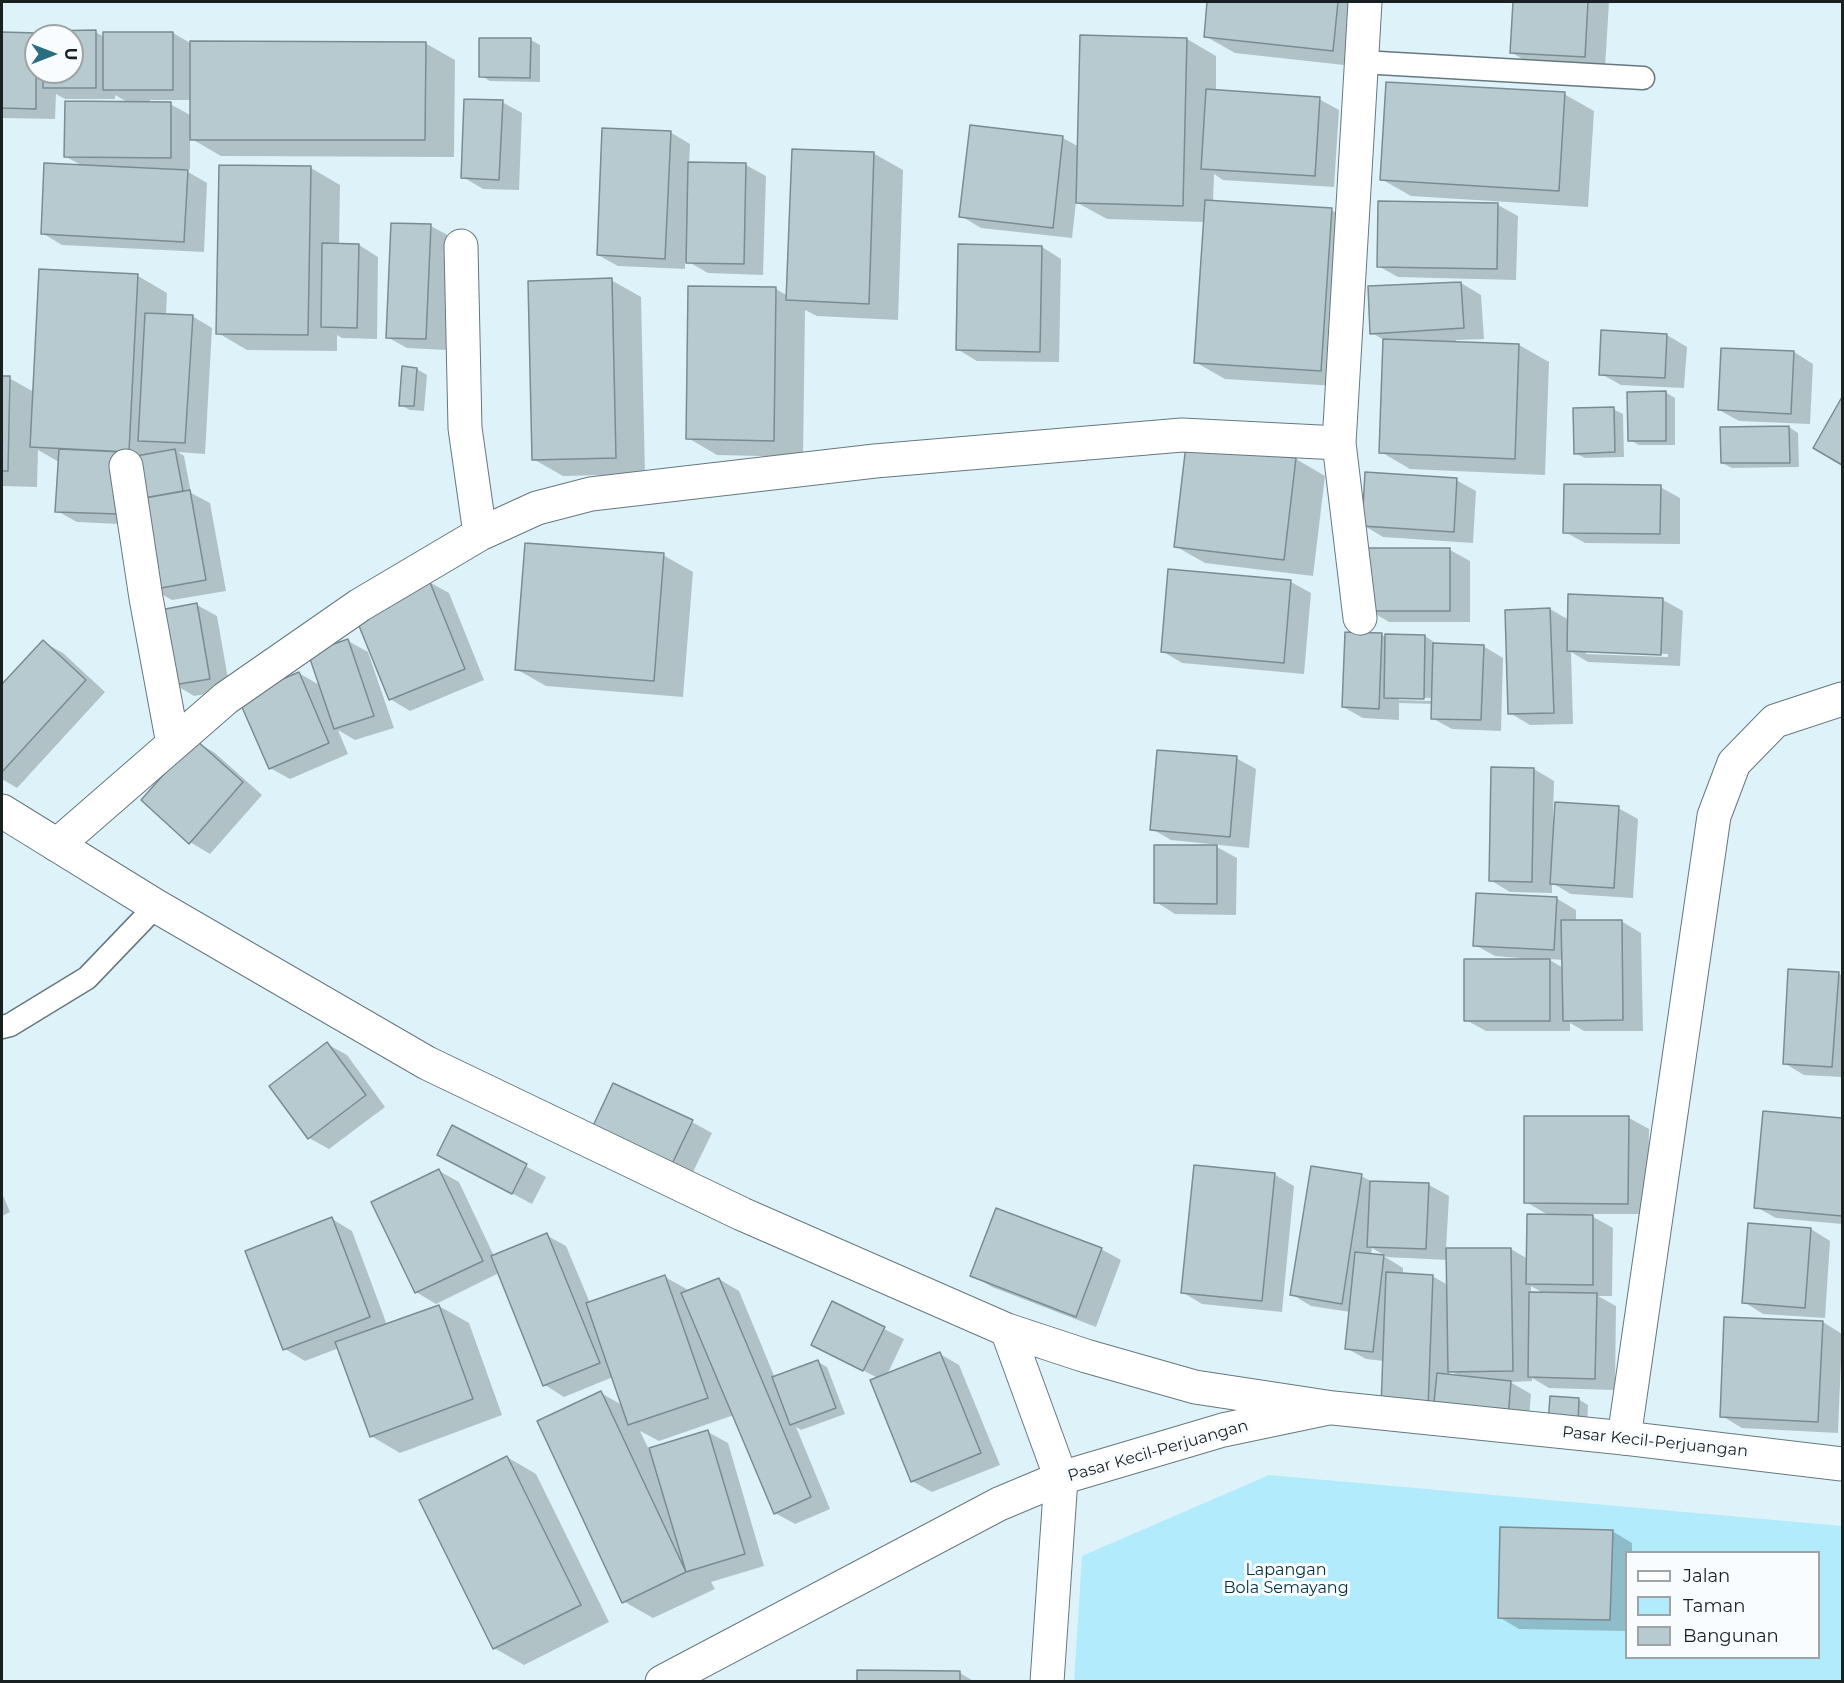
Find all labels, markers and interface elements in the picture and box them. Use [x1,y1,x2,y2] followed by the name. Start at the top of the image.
[24,24,84,84] north arrow
[61,48,80,60] text: U
[1066,1416,1250,1486] street label: Pasar Kecil-Perjuangan
[1561,1423,1749,1461] street label: Pasar Kecil-Perjuangan
[1625,1551,1820,1659] legend
[1223,1560,1349,1598] park label: Lapangan Bola Semayang
[1683,1565,1730,1587] text: Jalan
[1683,1595,1745,1617] text: Taman
[1683,1625,1779,1647] text: Bangunan

